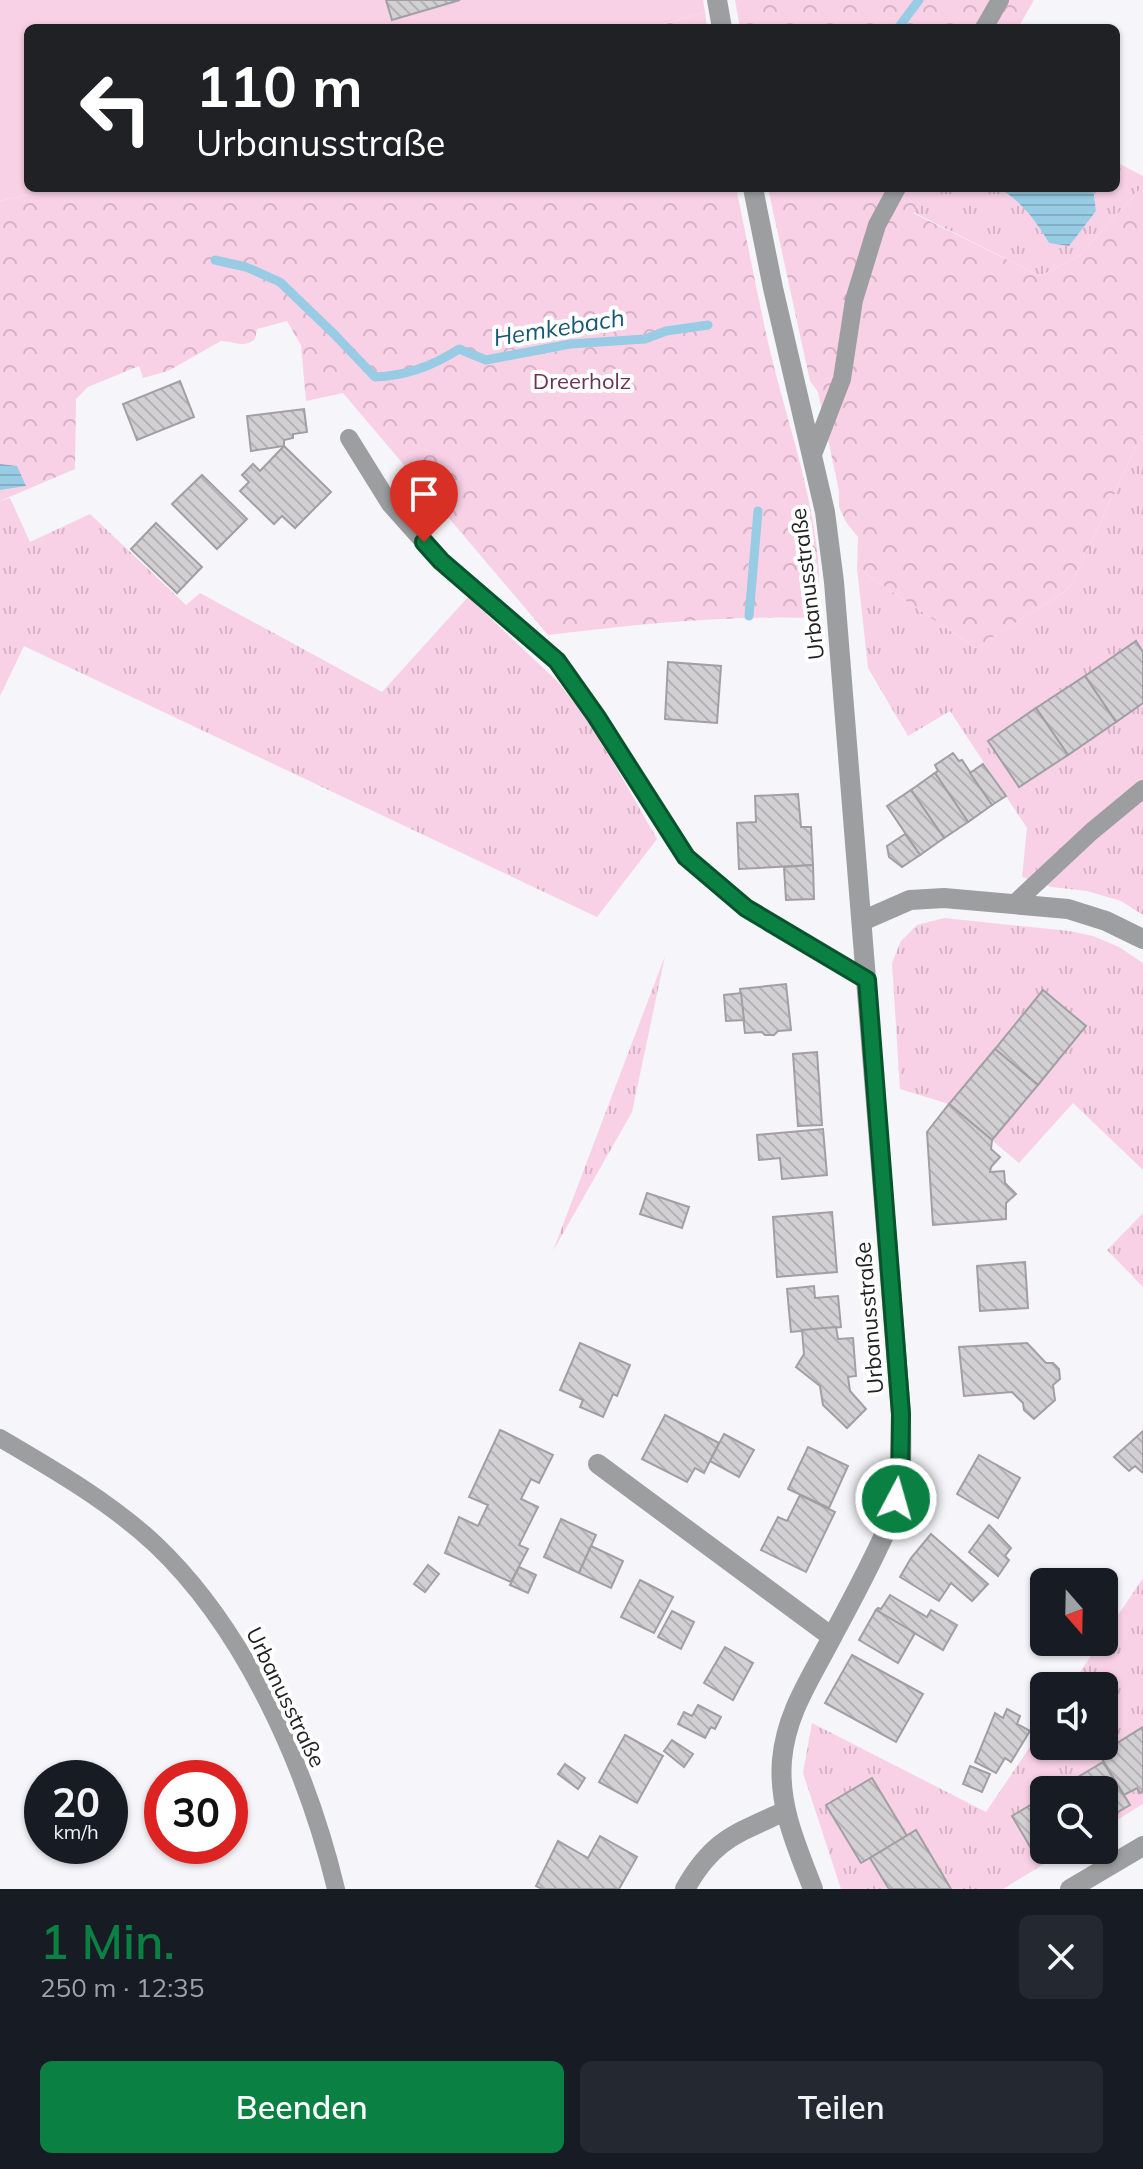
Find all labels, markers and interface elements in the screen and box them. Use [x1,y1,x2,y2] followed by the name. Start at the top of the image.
[196,51,363,121] text: 110 m
[64,56,168,160] icon: left
[196,120,445,165] text: Urbanusstraße
[491,302,627,352] water label: Hemkebach
[533,367,631,395] park label: Dreerholz
[390,460,458,542] pin
[402,472,446,516] icon: arrive
[784,507,830,661] street label: Urbanusstraße
[848,1241,890,1395] street label: Urbanusstraße
[854,1457,938,1541] position arrow
[1030,1568,1118,1656] north arrow
[1030,1568,1118,1864] map controls
[240,1622,332,1772] street label: Urbanusstraße
[1030,1672,1118,1760] button: sound
[144,1760,248,1864] speed limit sign: 30
[1030,1776,1118,1864] button: search
[52,1777,100,1827] text: 20
[53,1819,99,1844] text: km/h
[40,1911,175,1971] text: 1 Min.
[1019,1915,1103,1999] button: close
[40,1971,204,2004] text: 250 m · 12:35
[40,2061,564,2153] button: Beenden
[580,2061,1103,2153] button: Teilen

